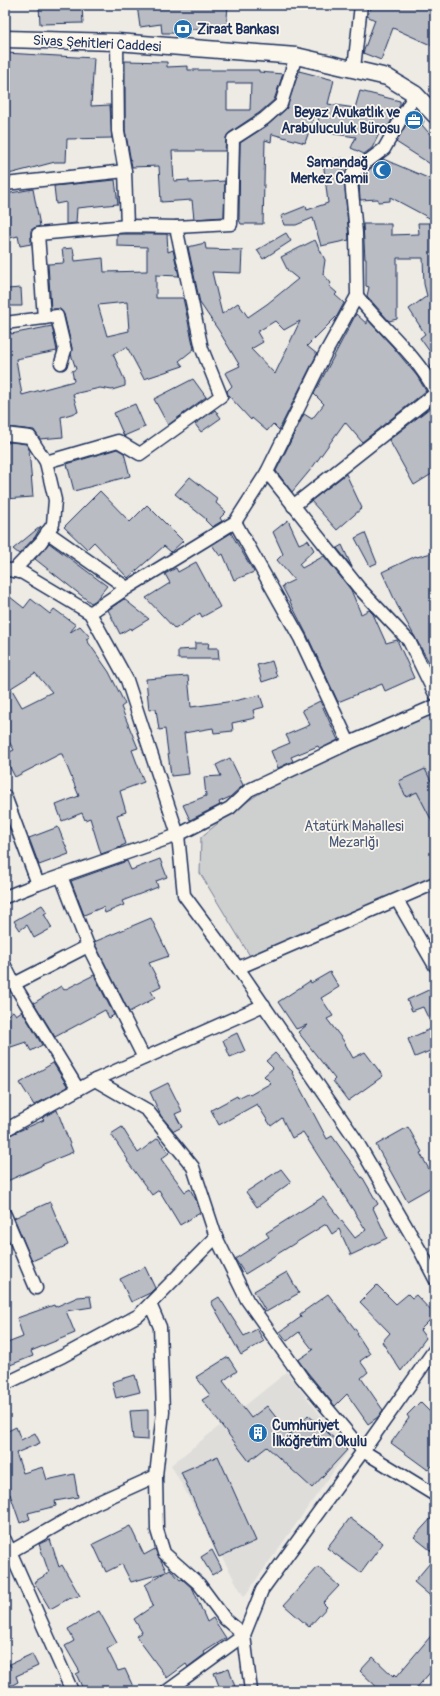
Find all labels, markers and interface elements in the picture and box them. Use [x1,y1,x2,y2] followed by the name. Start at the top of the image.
[172,18,194,40] bank icon: Ziraat Bankası
[197,21,280,38] place label: Ziraat Bankası
[32,32,162,55] street label: Sivas Şehitleri Caddesi
[281,104,401,137] place label: Beyaz Avukatlık ve Arabuluculuk Bürosu
[403,109,425,131] office icon: Beyaz Avukatlık ve Arabuluculuk Bürosu
[290,154,368,187] place label: Samandağ Merkez Camii
[371,159,393,181] mosque icon: Samandağ Merkez Camii
[304,818,404,851] park label: Atatürk Mahallesi Mezarlğı
[272,1417,367,1450] place label: Cumhuriyet İlköğretim Okulu
[247,1422,269,1444] building icon: Cumhuriyet İlköğretim Okulu

